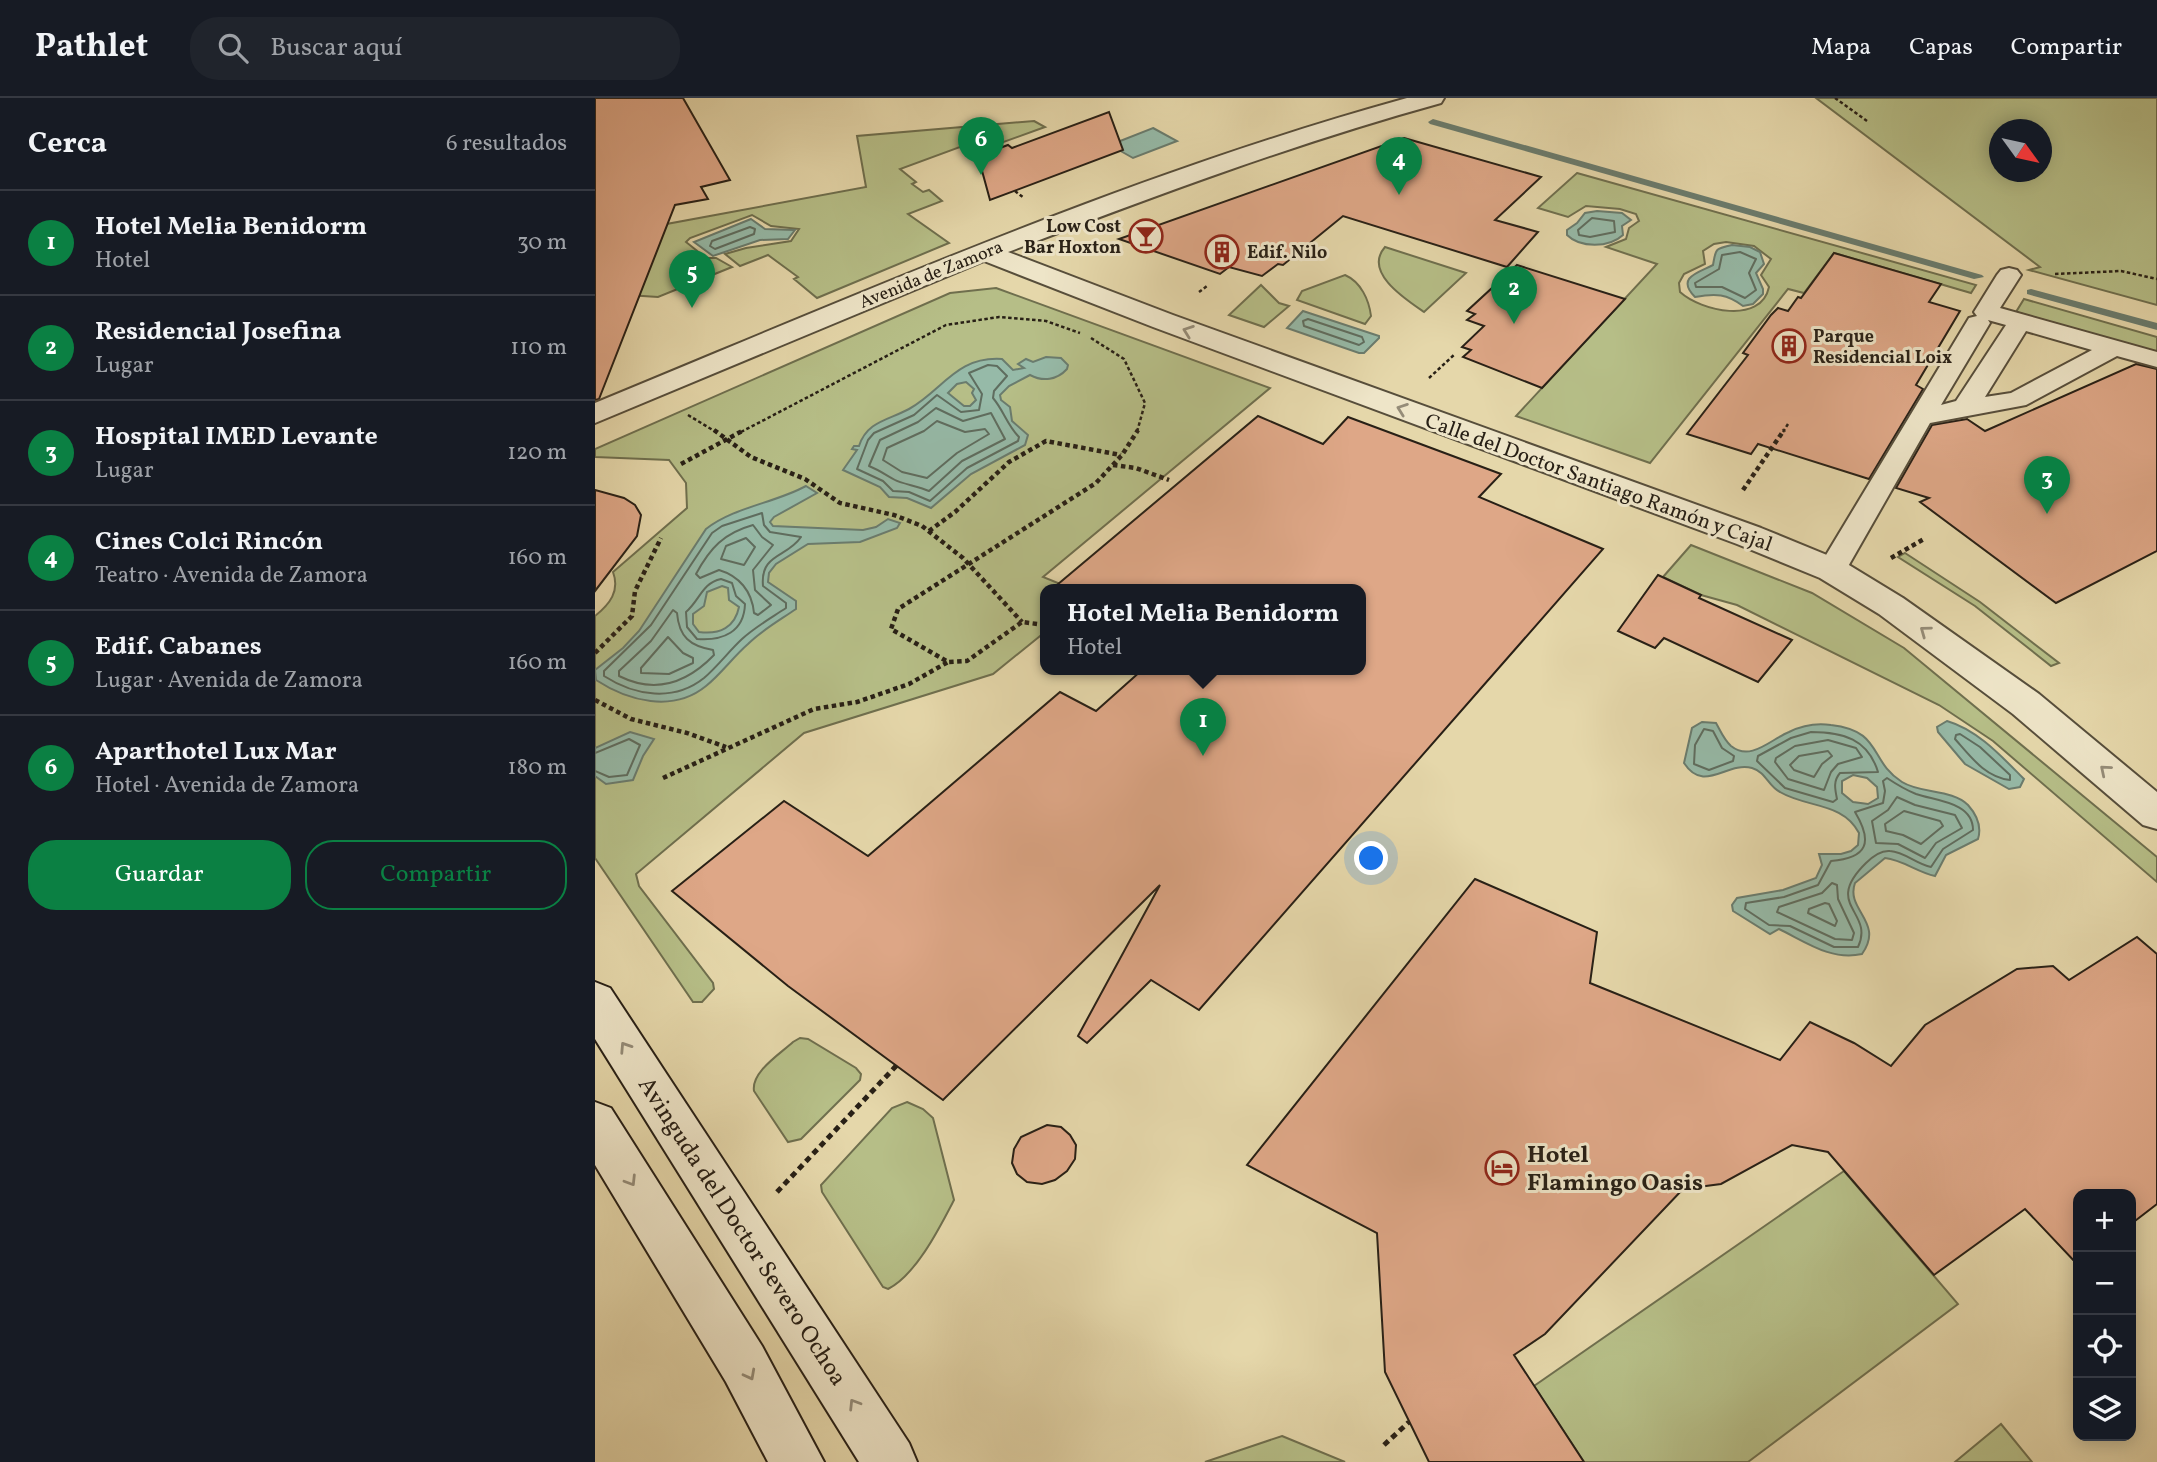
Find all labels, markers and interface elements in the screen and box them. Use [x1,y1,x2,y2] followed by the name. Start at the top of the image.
[190,17,680,80] search box
[35,25,148,71] text: Pathlet
[214,29,252,67] icon: search
[270,30,402,66] text: Buscar aquí
[1811,31,1871,65] text: Mapa
[1909,31,1973,65] text: Capas
[2011,31,2122,65] text: Compartir
[958,117,1004,175] pin: 6
[1989,119,2052,182] north arrow
[28,123,107,165] text: Cerca
[446,128,567,160] text: 6 resultados
[1376,137,1422,195] pin: 4
[95,209,367,245] text: Hotel Melia Benidorm
[1024,215,1121,261] place label: Low Cost Bar Hoxton
[1127,217,1165,255] bar icon: Low Cost Bar Hoxton
[46,227,56,259] text: 1
[517,227,567,259] text: 30 m
[1203,233,1241,271] building icon: Edif. Nilo
[856,235,1007,316] street label: Avenida de Zamora
[1247,241,1327,266] place label: Edif. Nilo
[95,245,150,277] text: Hotel
[669,250,715,308] pin: 5
[1491,266,1537,324] pin: 2
[95,314,341,350] text: Residencial Josefina
[1183,325,1195,339] one-way arrow
[1813,325,1952,371] place label: Parque Residencial Loix
[1770,327,1808,365] building icon: Parque Residencial Loix
[45,332,57,364] text: 2
[510,332,567,364] text: 110 m
[95,350,154,382] text: Lugar
[1396,403,1408,417] one-way arrow
[1421,407,1776,560] street label: Calle del Doctor Santiago Ramón y Cajal
[95,419,378,455] text: Hospital IMED Levante
[45,437,57,469] text: 3
[507,437,567,469] text: 120 m
[95,455,154,487] text: Lugar
[2024,456,2070,514] pin: 3
[95,524,323,560] text: Cines Colci Rincón
[44,542,58,574] text: 4
[508,542,567,574] text: 160 m
[95,560,368,592] text: Teatro · Avenida de Zamora
[1040,584,1366,675] popup
[1067,596,1339,632] text: Hotel Melia Benidorm
[1920,627,1933,639] one-way arrow
[95,629,262,665] text: Edif. Cabanes
[1067,632,1122,664] text: Hotel
[45,647,57,679] text: 5
[508,647,567,679] text: 160 m
[95,665,363,697] text: Lugar · Avenida de Zamora
[1180,698,1226,756] pin: 1
[95,734,337,770] text: Aparthotel Lux Mar
[45,752,57,784] text: 6
[508,752,567,784] text: 180 m
[2100,766,2113,778] one-way arrow
[95,770,359,802] text: Hotel · Avenida de Zamora
[28,840,291,910] button: Guardar
[305,840,567,910] button: Compartir
[1354,841,1388,875] your location
[621,1042,634,1055] one-way arrow
[628,1071,854,1393] street label: Avinguda del Doctor Severo Ochoa
[1527,1139,1703,1201] place label: Hotel Flamingo Oasis
[1483,1149,1521,1187] hotel icon: Hotel Flamingo Oasis
[622,1174,635,1187] one-way arrow
[2073,1189,2136,1441] map controls
[2073,1189,2136,1252] button: +
[2073,1252,2136,1315] button: −
[2073,1315,2136,1378] button: locate
[742,1368,755,1380] one-way arrow
[2073,1378,2136,1441] button: layers
[849,1399,862,1412] one-way arrow

